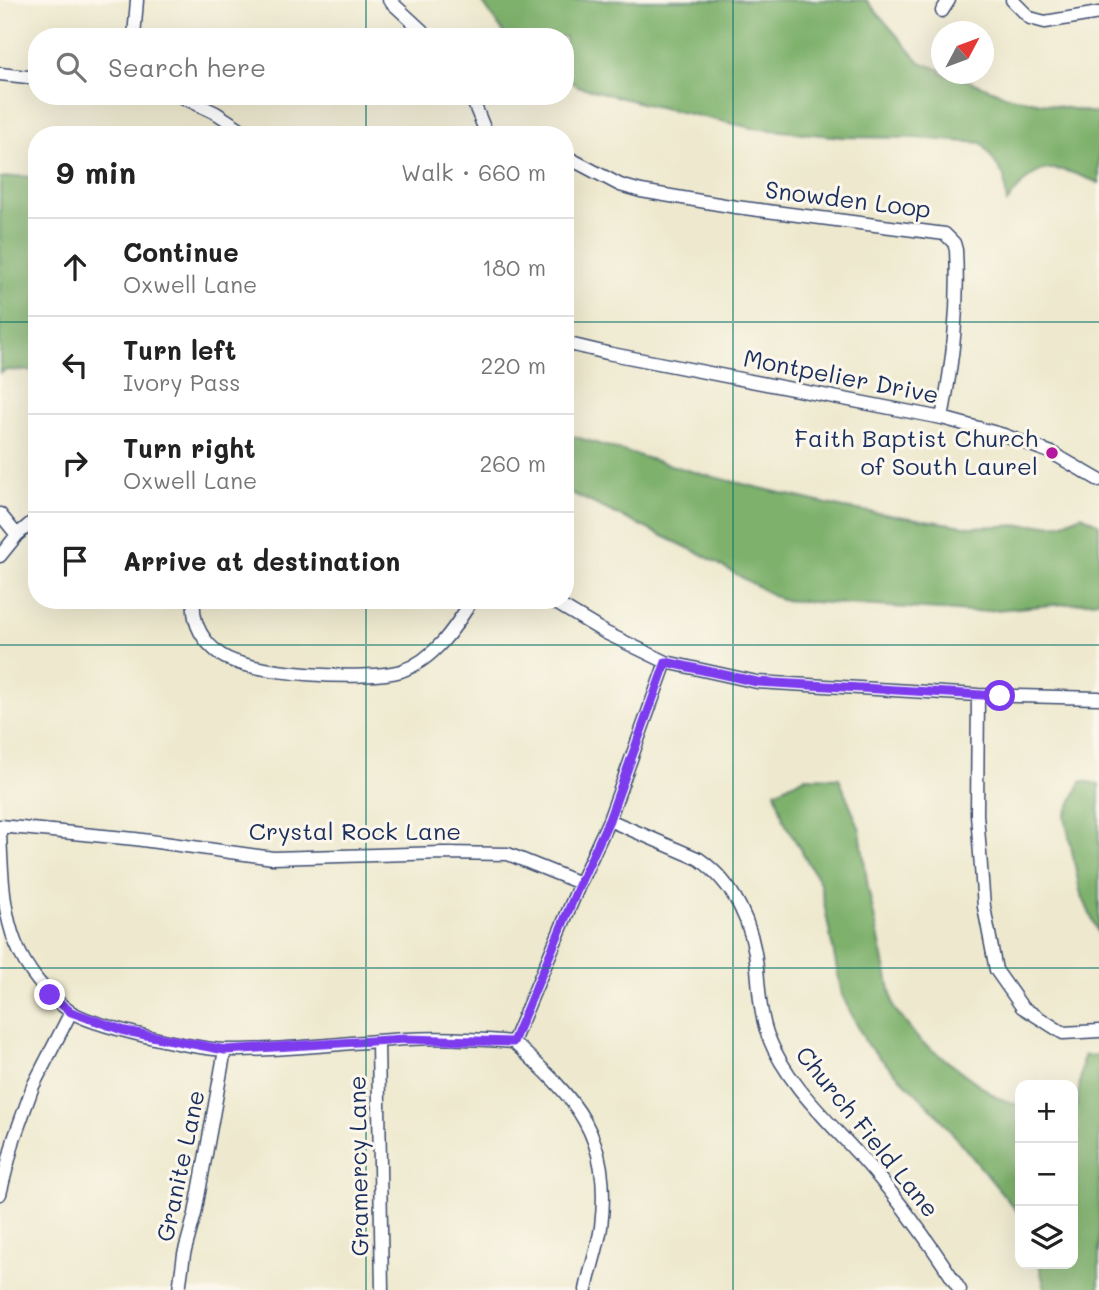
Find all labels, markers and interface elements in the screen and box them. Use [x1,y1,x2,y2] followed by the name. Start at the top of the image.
[931,21,994,84] north arrow
[28,28,574,105] search box
[52,48,90,86] icon: search
[108,50,266,84] text: Search here
[56,152,136,192] text: 9 min
[401,157,546,187] text: Walk · 660 m
[764,173,933,224] street label: Snowden Loop
[123,235,239,269] text: Continue
[56,248,94,286] icon: ahead
[482,252,546,282] text: 180 m
[123,269,257,299] text: Oxwell Lane
[123,333,236,367] text: Turn left
[741,341,942,410] street label: Montpelier Drive
[56,346,94,384] icon: left
[480,350,546,380] text: 220 m
[123,367,241,397] text: Ivory Pass
[795,422,1038,481] place label: Faith Baptist Church of South Laurel
[123,431,256,465] text: Turn right
[56,444,94,482] icon: right
[1044,445,1060,461] marker: Faith Baptist Church of South Laurel
[479,448,546,478] text: 260 m
[123,465,257,495] text: Oxwell Lane
[56,542,94,580] icon: arrive
[123,544,400,578] text: Arrive at destination
[984,680,1015,711] route start
[249,815,461,846] street label: Crystal Rock Lane
[34,979,65,1010] route end
[790,1039,947,1223] street label: Church Field Lane
[340,1075,375,1257] street label: Gramercy Lane
[1015,1080,1078,1269] map controls
[1015,1080,1078,1143] button: +
[148,1087,211,1244] street label: Granite Lane
[1015,1143,1078,1206] button: −
[1015,1206,1078,1269] button: layers

